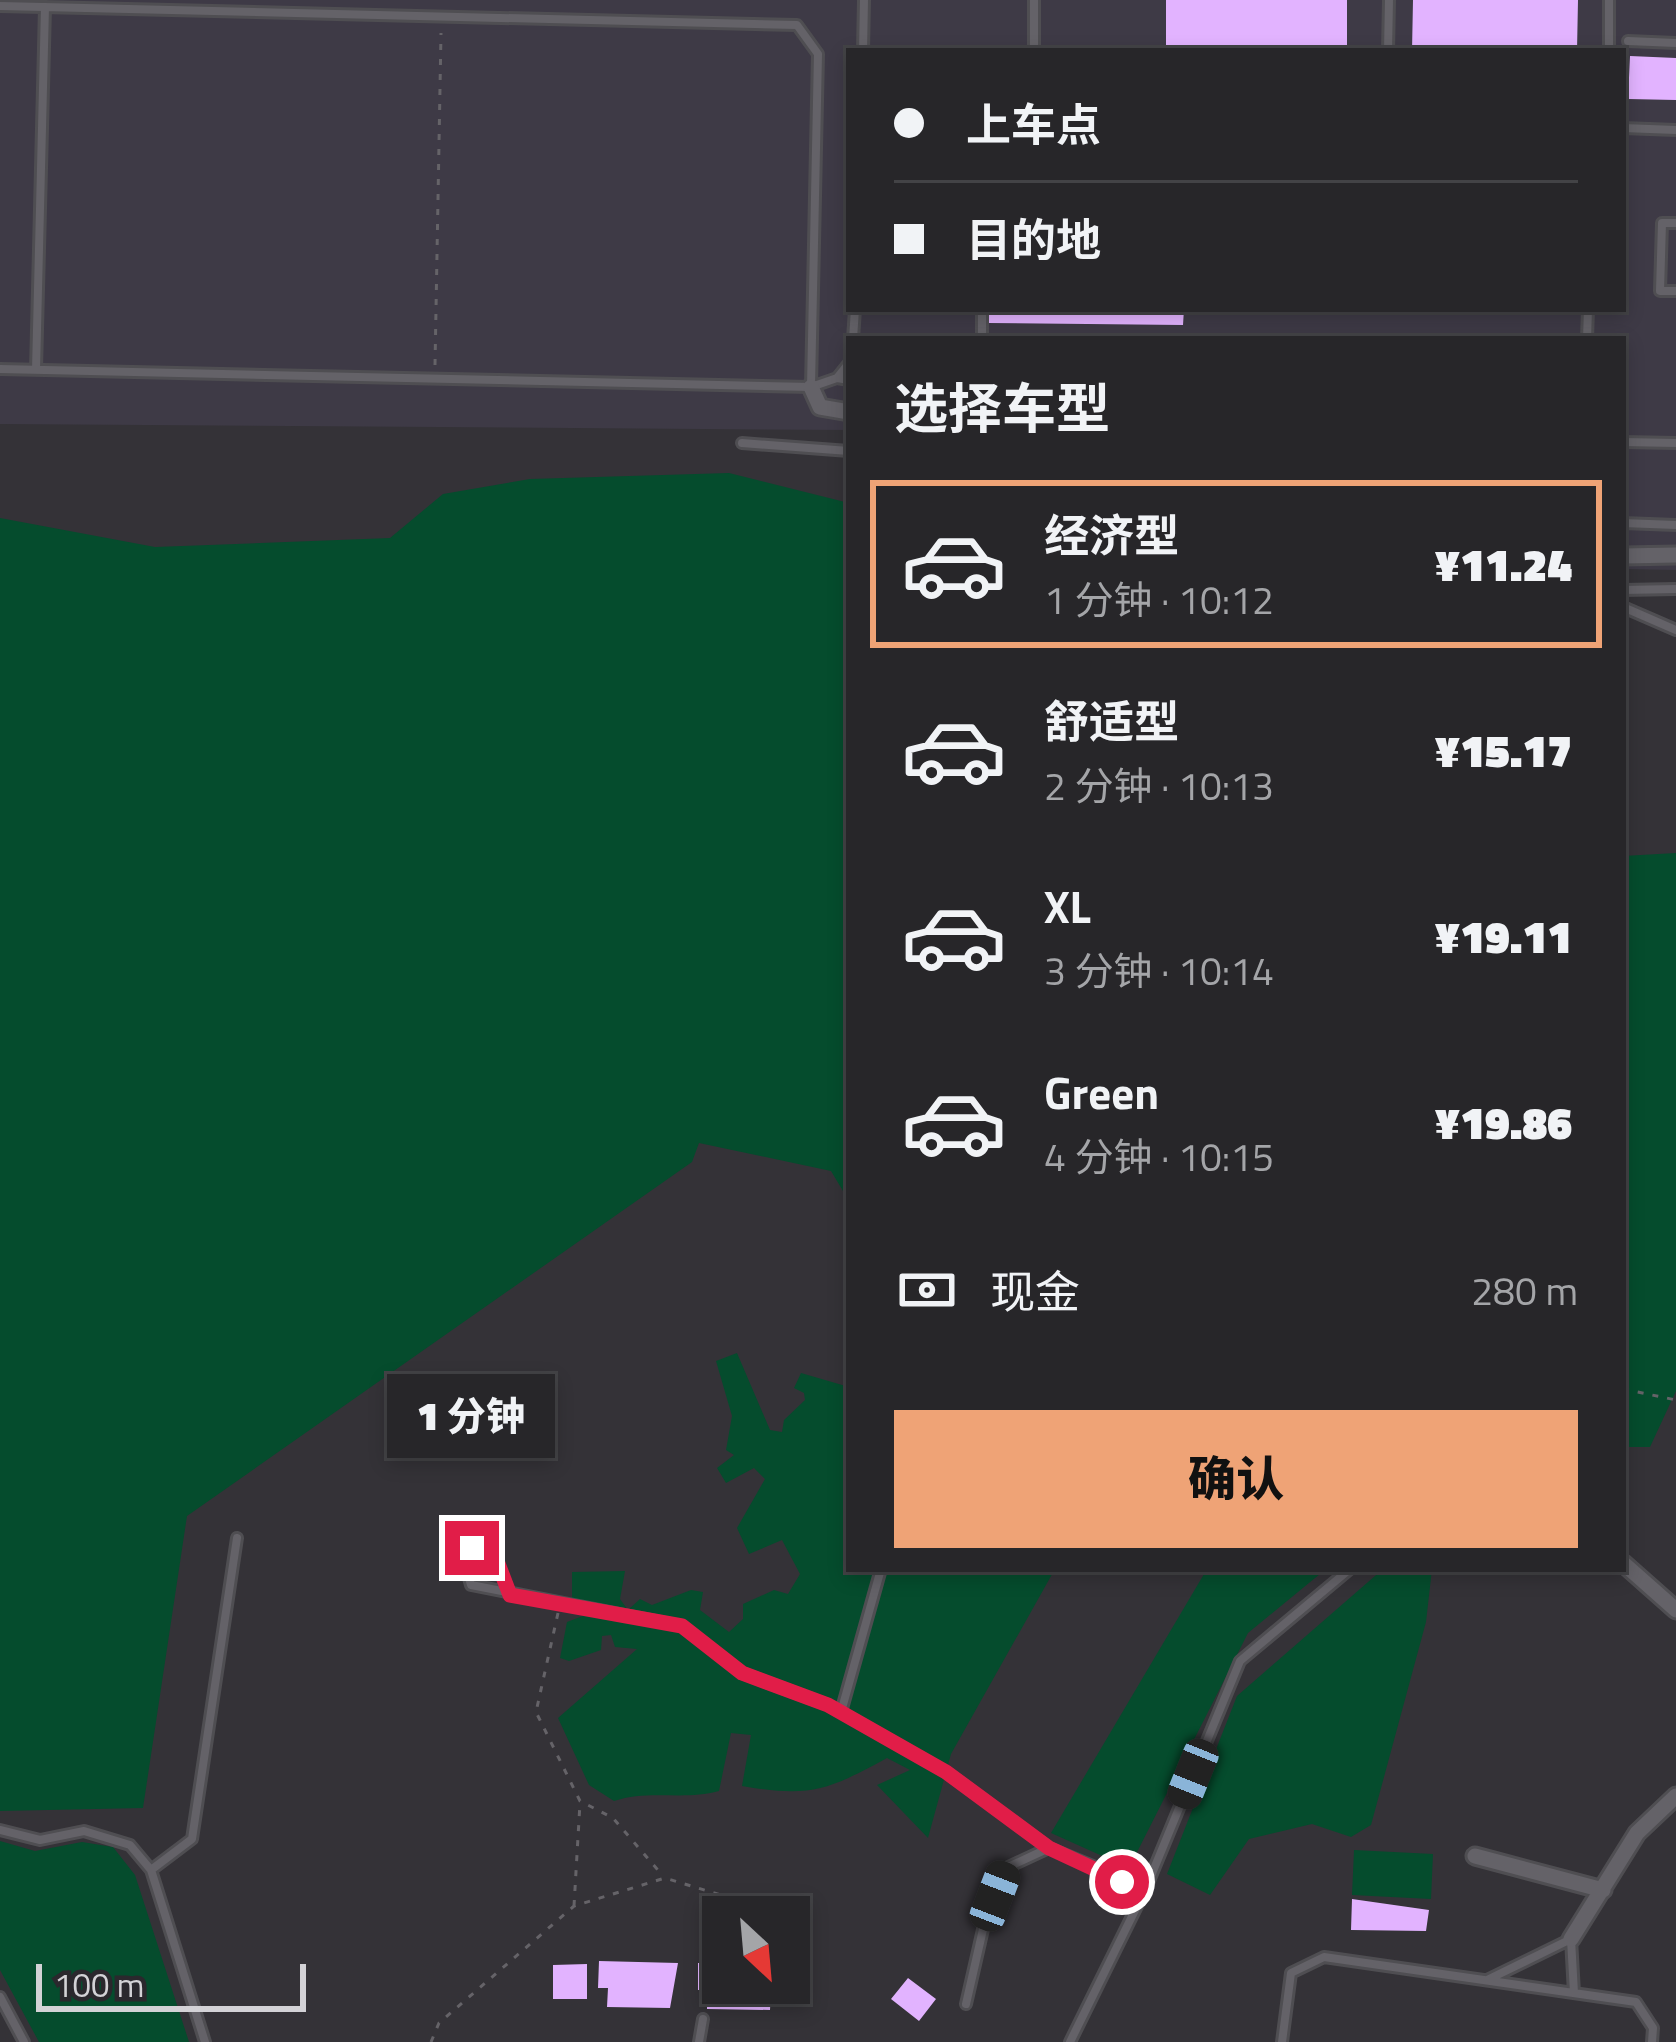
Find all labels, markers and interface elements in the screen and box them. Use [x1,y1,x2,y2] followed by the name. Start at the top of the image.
[966,90,1101,158] text: 上车点
[966,205,1101,273] text: 目的地
[894,367,1110,449] text: 选择车型
[1044,501,1179,569] text: 经济型
[900,510,1008,618] icon: car
[1434,530,1572,598] text: ¥11.24
[1044,570,1274,629] text: 1 分钟 · 10:12
[1044,687,1179,755] text: 舒适型
[900,696,1008,804] icon: car
[1434,716,1572,784] text: ¥15.17
[1044,756,1274,815] text: 2 分钟 · 10:13
[1044,872,1091,940] text: XL
[900,882,1008,990] icon: car
[1434,902,1572,970] text: ¥19.11
[1044,941,1274,1000] text: 3 分钟 · 10:14
[1044,1058,1159,1126] text: Green
[900,1068,1008,1176] icon: car
[1434,1088,1572,1156] text: ¥19.86
[1044,1127,1274,1186] text: 4 分钟 · 10:15
[894,1257,960,1323] icon: cash
[990,1257,1080,1325] text: 现金
[1471,1261,1578,1320] text: 280 m
[388,1374,556,1458] callout: 1 分钟
[417,1386,525,1445] text: 1 分钟
[894,1410,1578,1548] button: 确认
[445,1521,499,1575] route end
[1163,1734,1223,1814] car
[1095,1855,1149,1909] route start
[965,1856,1025,1936] car
[702,1896,810,2004] north arrow
[702,1896,810,2004] map controls
[36,1958,306,2011] scale bar
[54,1960,144,2010] text: 100 m

